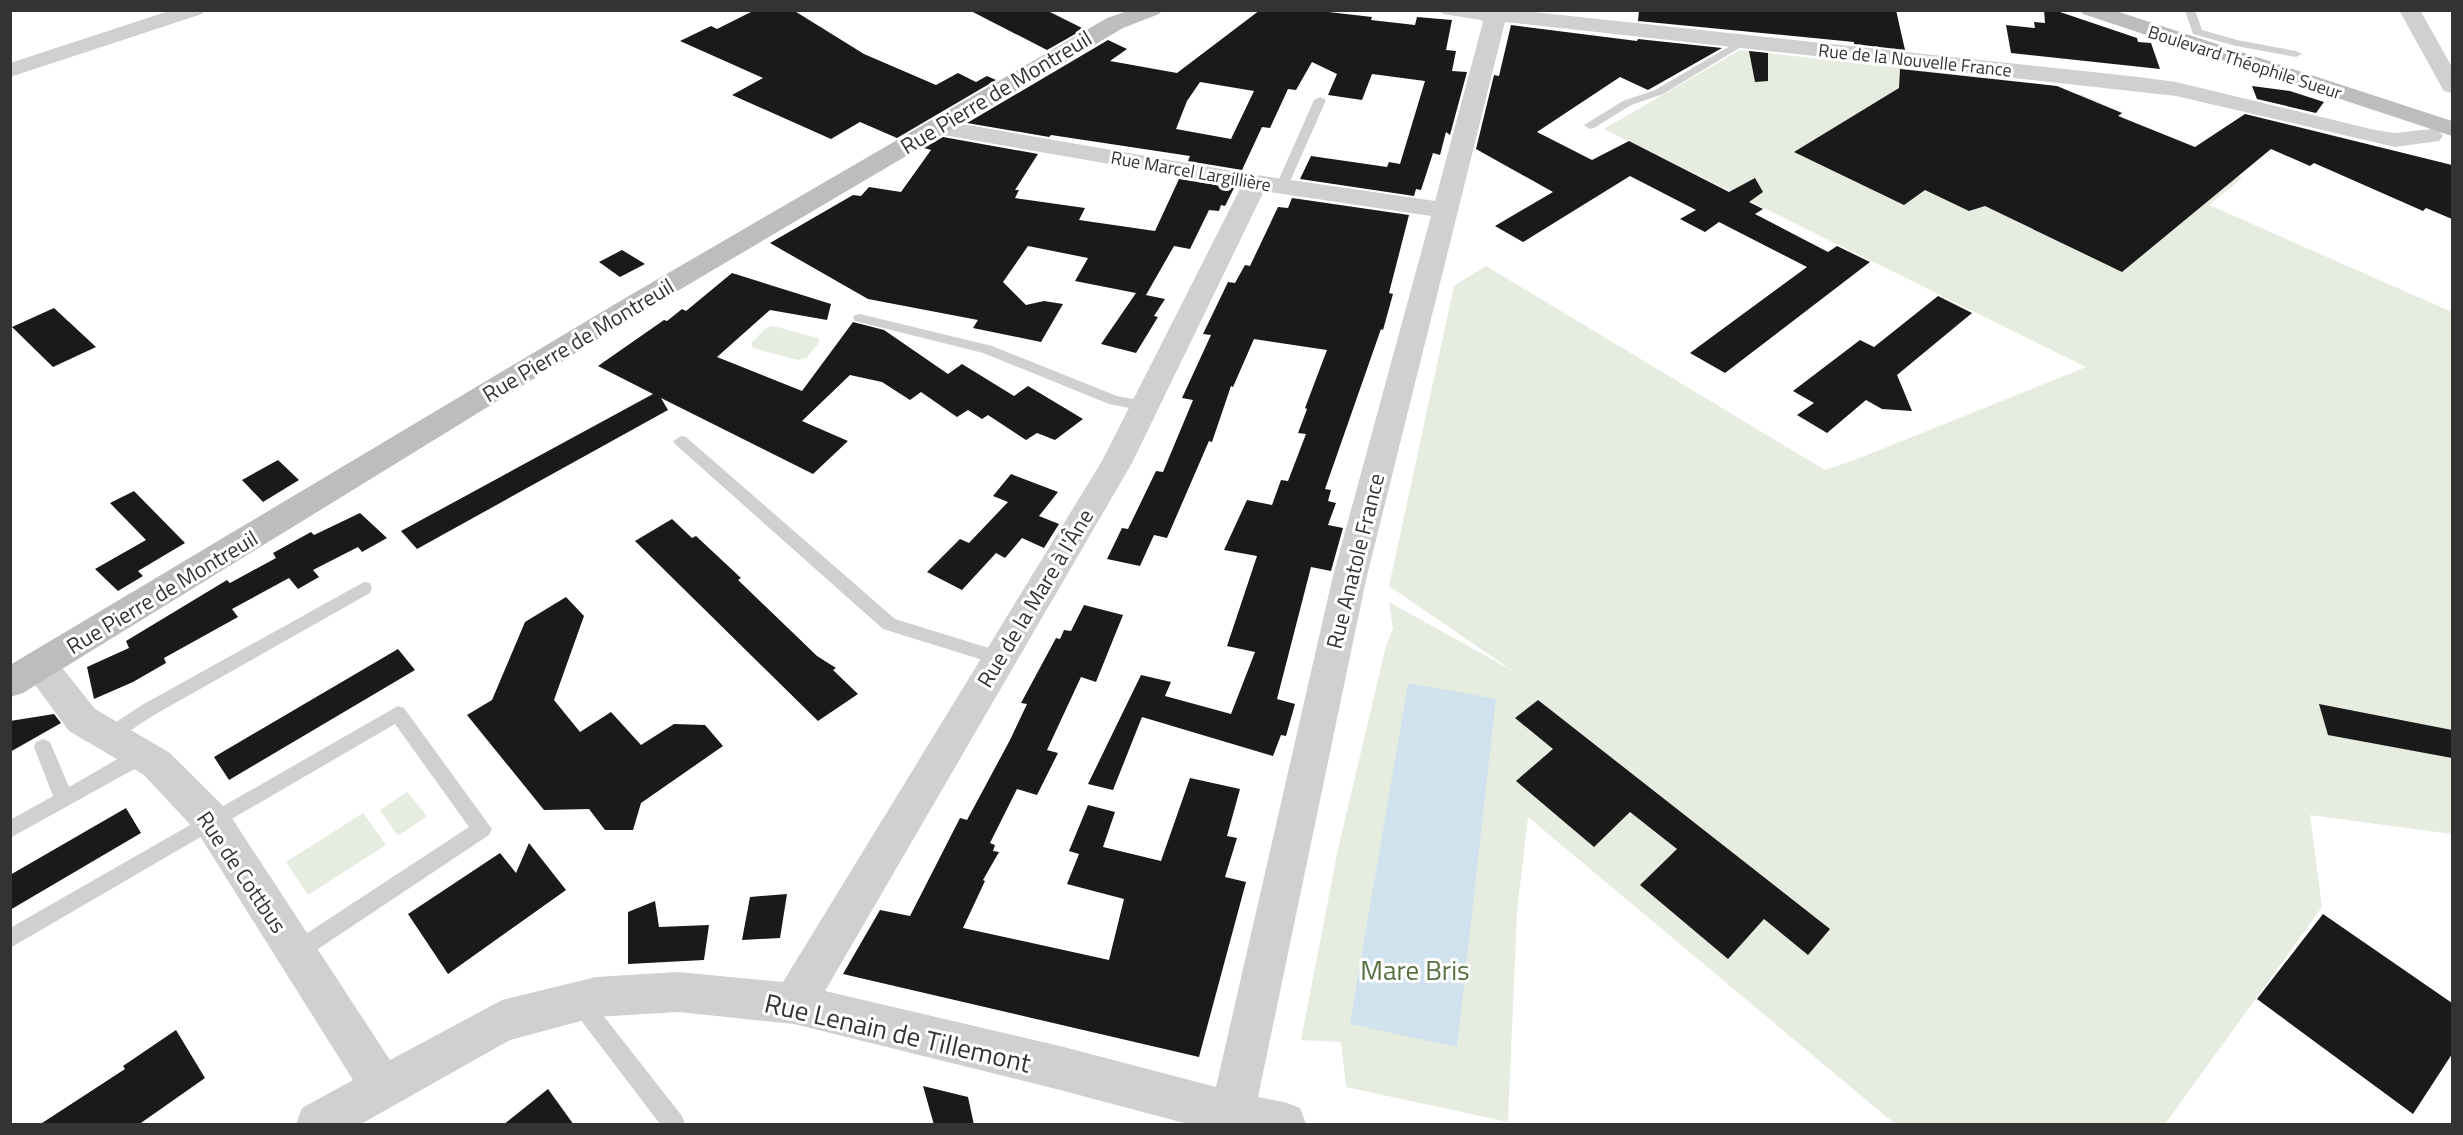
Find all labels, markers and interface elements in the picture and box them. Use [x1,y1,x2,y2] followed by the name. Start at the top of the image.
[2145,18,2345,106] street label: Boulevard Théophile Sueur
[894,21,1098,163] street label: Rue Pierre de Montreuil
[1817,36,2013,84] street label: Rue de la Nouvelle France
[1109,144,1273,198] street label: Rue Marcel Largillière
[476,269,680,411] street label: Rue Pierre de Montreuil
[1317,470,1393,652] street label: Rue Anatole France
[968,502,1102,694] street label: Rue de la Mare à l'Âne
[60,521,264,663] street label: Rue Pierre de Montreuil
[189,804,295,940] street label: Rue de Cottbus
[1360,949,1470,990] park label: Mare Bris
[761,981,1036,1083] street label: Rue Lenain de Tillemont

